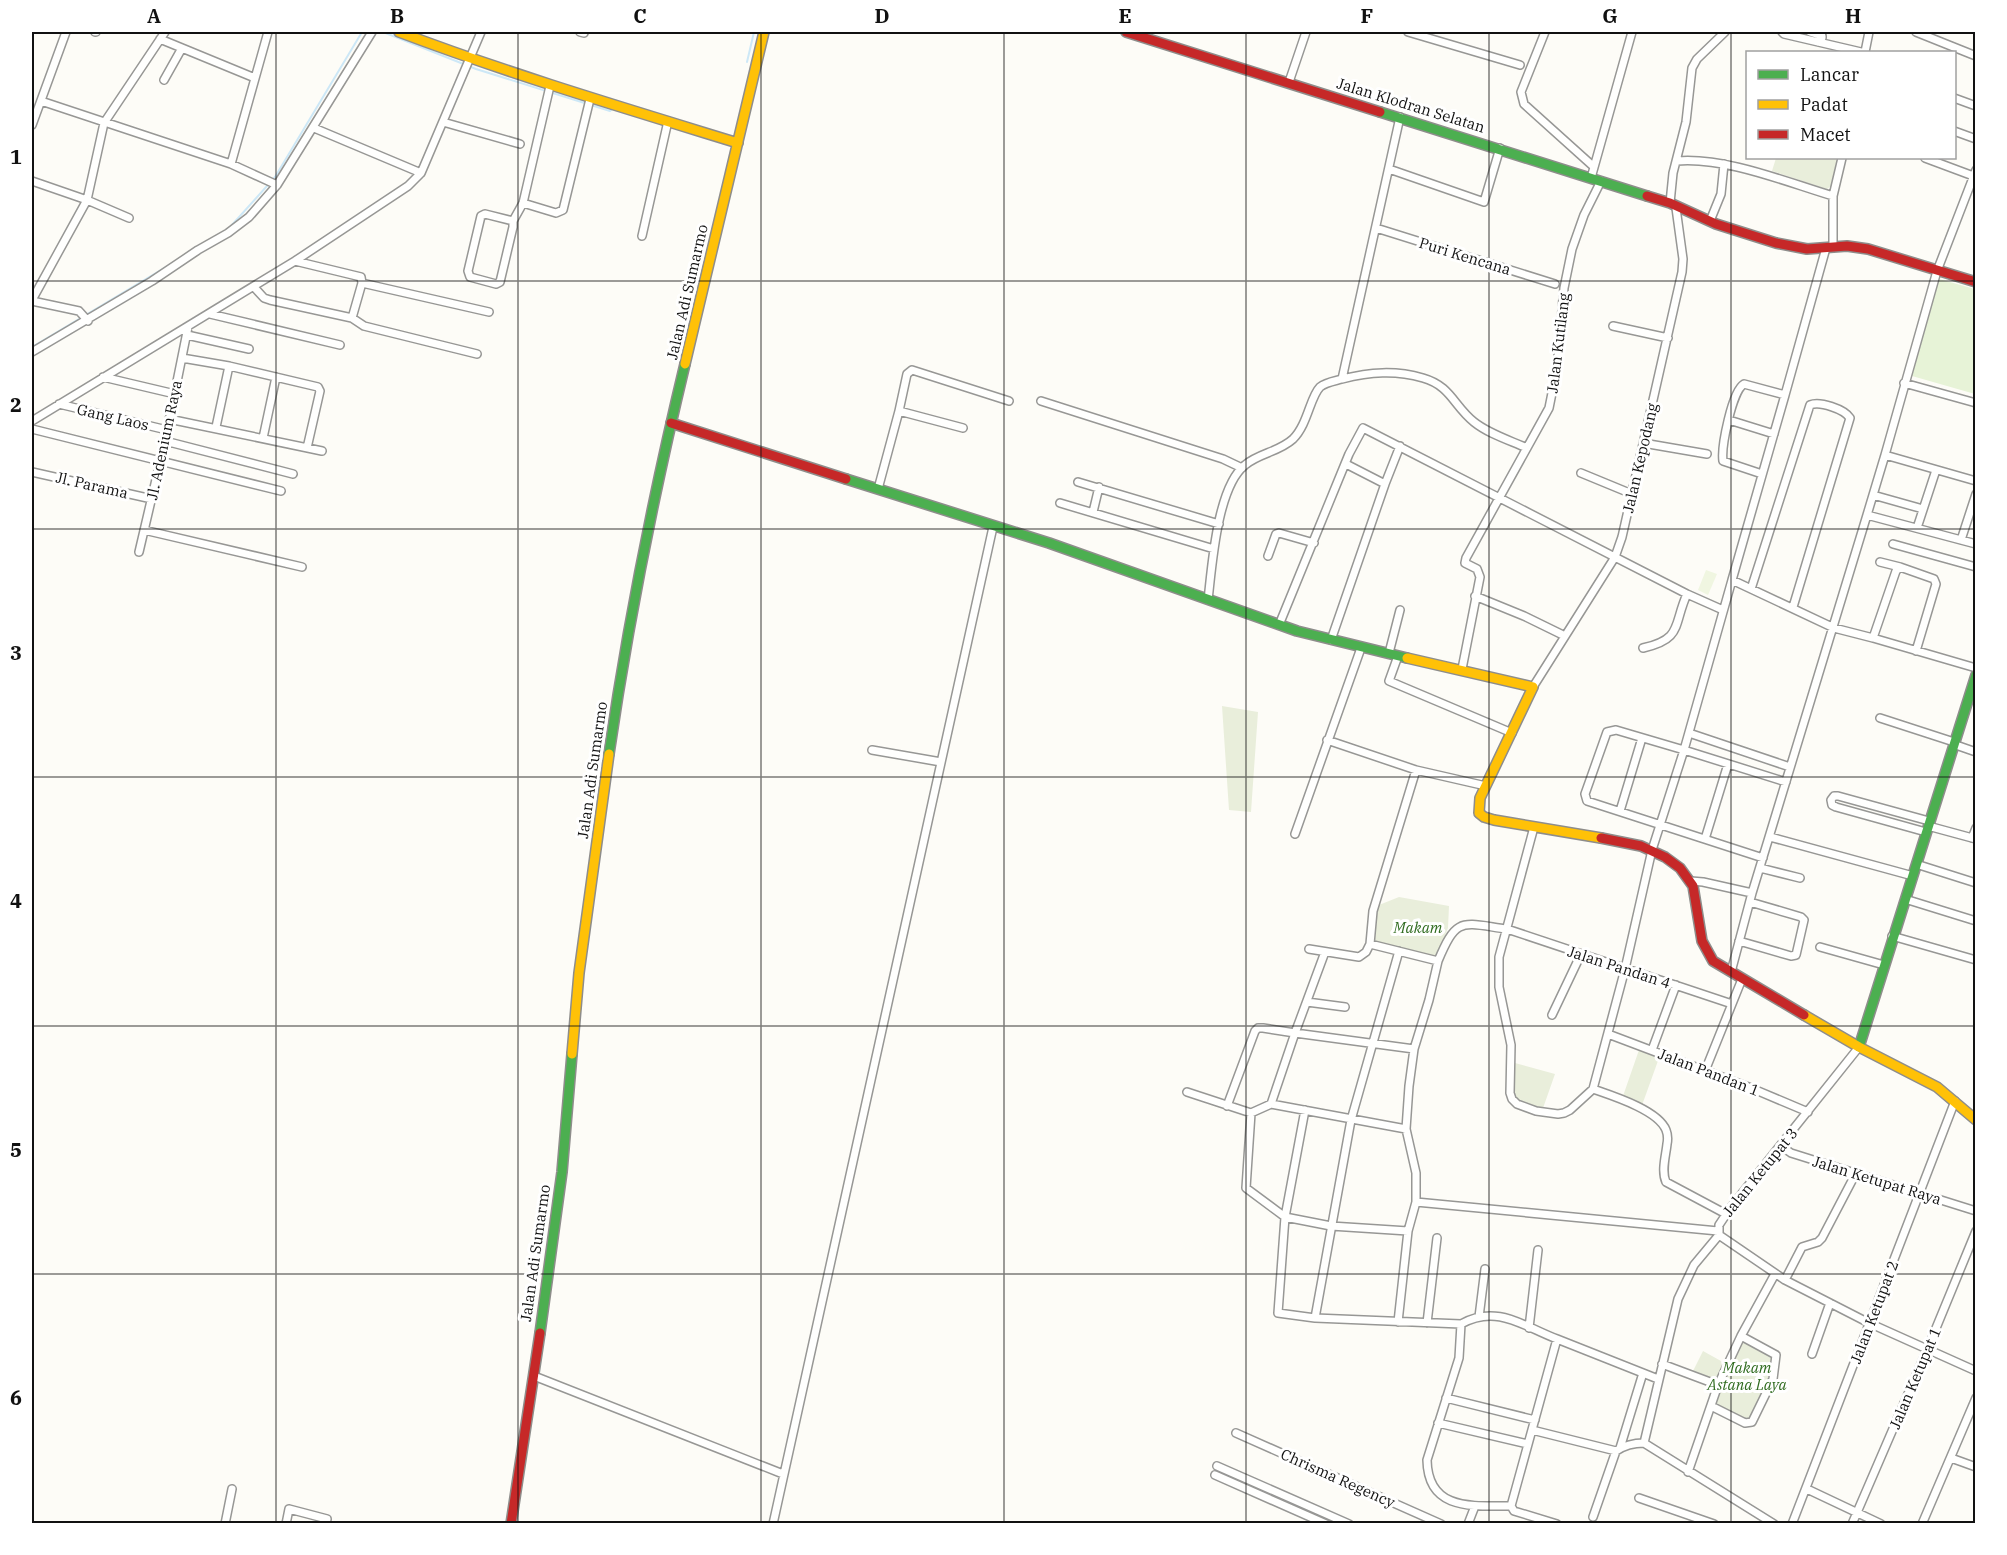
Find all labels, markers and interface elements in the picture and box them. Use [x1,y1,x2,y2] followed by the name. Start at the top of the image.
[147,2,161,29] text: A
[390,2,404,29] text: B
[633,2,647,29] text: C
[874,2,890,29] text: D
[1118,2,1132,29] text: E
[1361,2,1373,29] text: F
[1602,2,1618,29] text: G
[1845,2,1861,29] text: H
[1746,51,1956,159] legend
[1800,63,1859,86] text: Lancar
[1335,73,1488,137] street label: Jalan Klodran Selatan
[1800,93,1848,116] text: Padat
[1800,123,1851,146] text: Macet
[10,143,22,170] text: 1
[662,223,712,361] street label: Jalan Adi Sumarmo
[1417,233,1513,279] street label: Puri Kencana
[1542,292,1574,394] street label: Jalan Kutilang
[142,378,186,502] street label: Jl. Adenium Raya
[10,391,22,418] text: 2
[75,400,151,434] street label: Gang Laos
[1618,401,1662,515] street label: Jalan Kepodang
[54,467,130,503] street label: Jl. Parama
[10,639,22,666] text: 3
[573,700,611,840] street label: Jalan Adi Sumarmo
[10,887,22,914] text: 4
[1393,918,1443,937] park label: Makam
[1565,941,1673,993] street label: Jalan Pandan 4
[1656,1044,1762,1100] street label: Jalan Pandan 1
[1718,1124,1802,1220] street label: Jalan Ketupat 3
[10,1136,22,1163] text: 5
[1810,1151,1944,1209] street label: Jalan Ketupat Raya
[516,1183,554,1323] street label: Jalan Adi Sumarmo
[1846,1258,1902,1366] street label: Jalan Ketupat 2
[1885,1324,1945,1432] street label: Jalan Ketupat 1
[1706,1358,1787,1394] park label: Makam Astana Laya
[10,1384,22,1411] text: 6
[1278,1444,1398,1512] street label: Chrisma Regency

